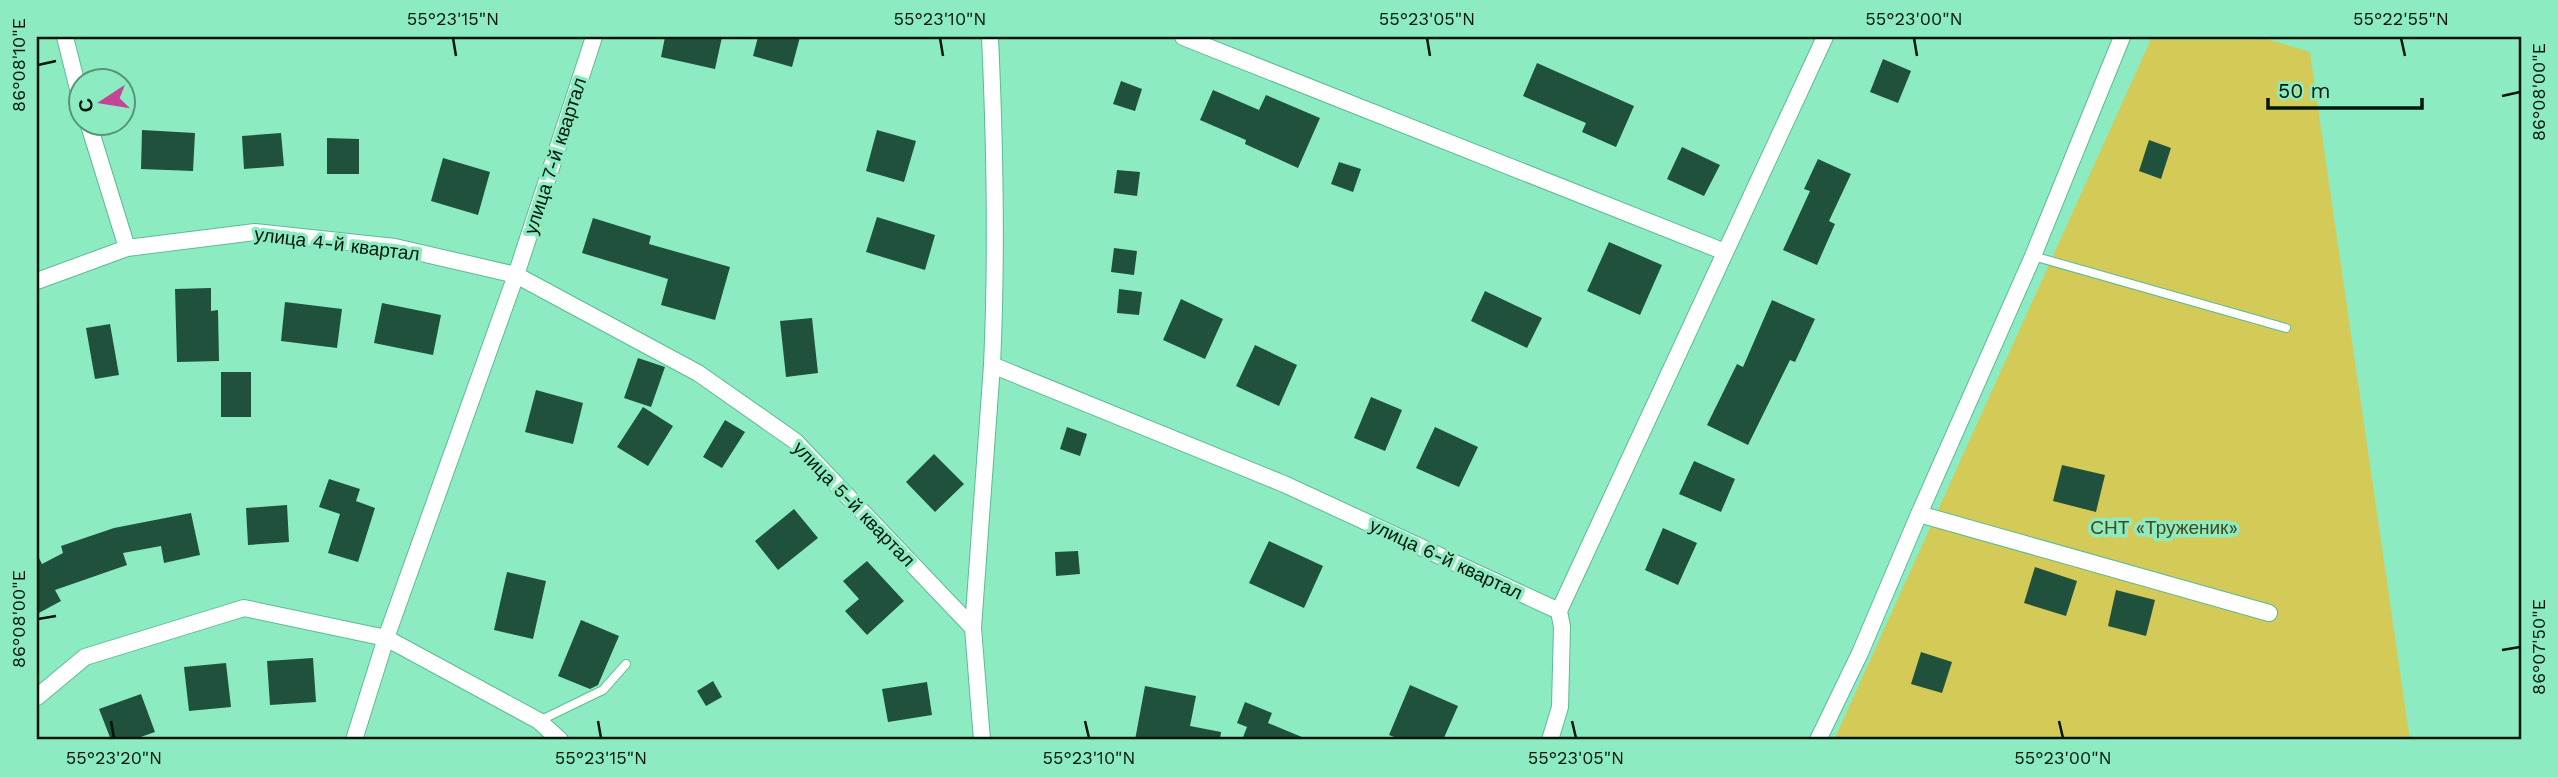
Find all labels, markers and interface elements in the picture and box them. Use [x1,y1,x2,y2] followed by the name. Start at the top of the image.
[407,8,499,29] text: 55°23'15"N
[893,8,987,29] text: 55°23'10"N
[1379,8,1475,29] text: 55°23'05"N
[1865,8,1963,29] text: 55°23'00"N
[2353,8,2449,29] text: 55°22'55"N
[8,18,29,112] text: 86°08'10"E
[2528,43,2549,141] text: 86°08'00"E
[66,66,136,136] north arrow
[2268,66,2422,110] scale bar
[519,75,591,237] street label: улица 7-й квартал
[2278,78,2330,103] text: 50 m
[73,96,99,115] text: С
[253,222,421,266] street label: улица 4-й квартал
[788,436,920,572] street label: улица 5-й квартал
[1366,513,1526,605] street label: улица 6-й квартал
[2090,516,2238,539] park label: СНТ «Труженик»
[8,570,29,668] text: 86°08'00"E
[2528,599,2549,695] text: 86°07'50"E
[66,747,162,768] text: 55°23'20"N
[555,747,647,768] text: 55°23'15"N
[1042,747,1136,768] text: 55°23'10"N
[1528,747,1624,768] text: 55°23'05"N
[2014,747,2112,768] text: 55°23'00"N

